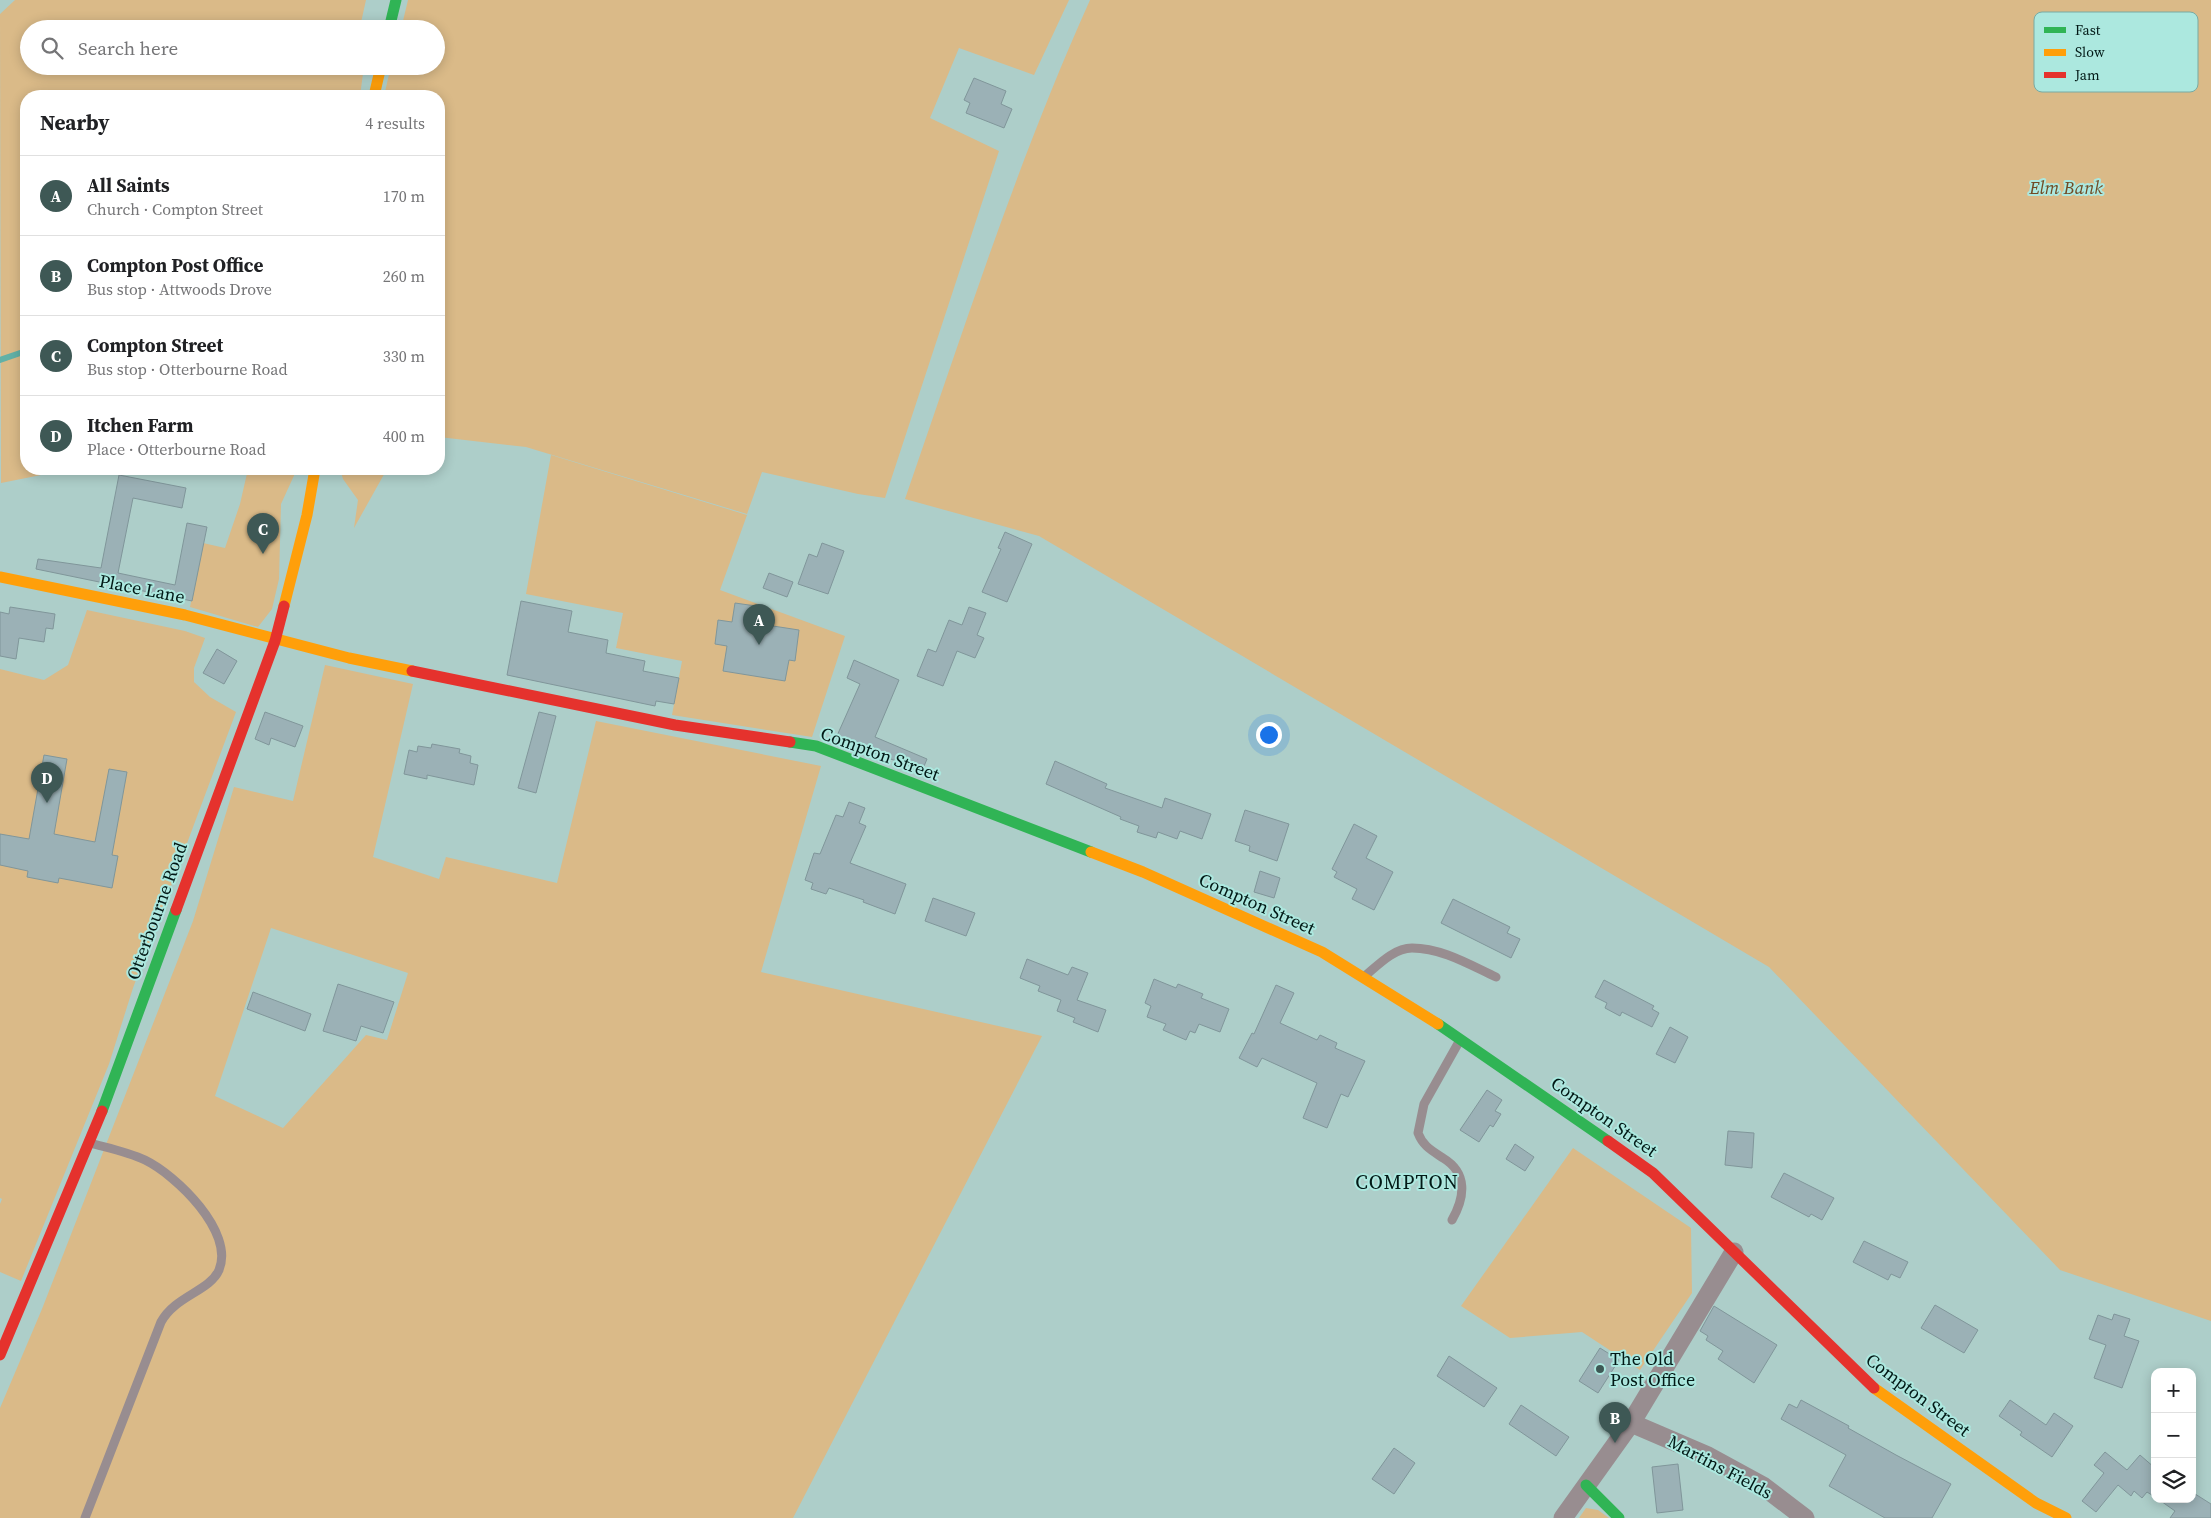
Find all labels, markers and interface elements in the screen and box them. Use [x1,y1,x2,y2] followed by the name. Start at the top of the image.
[2034,12,2198,92] legend
[20,20,445,75] search box
[2075,20,2101,40] text: Fast
[38,34,66,62] icon: search
[78,35,178,61] text: Search here
[2075,42,2105,62] text: Slow
[2074,65,2100,85] text: Jam
[40,108,110,137] text: Nearby
[365,112,425,134] text: 4 results
[87,172,170,198] text: All Saints
[2028,175,2103,200] park label: Elm Bank
[51,185,61,207] text: A
[383,185,425,207] text: 170 m
[87,198,263,220] text: Church · Compton Street
[87,252,263,278] text: Compton Post Office
[51,265,61,287] text: B
[383,265,425,287] text: 260 m
[87,278,272,300] text: Bus stop · Attwoods Drove
[87,332,223,358] text: Compton Street
[51,345,61,367] text: C
[383,345,425,367] text: 330 m
[87,358,288,380] text: Bus stop · Otterbourne Road
[87,412,194,438] text: Itchen Farm
[50,425,62,447] text: D
[383,425,425,447] text: 400 m
[87,438,266,460] text: Place · Otterbourne Road
[247,513,279,554] pin: C
[97,568,187,609] street label: Place Lane
[743,604,775,645] pin: A
[817,720,943,787] street label: Compton Street
[1256,722,1282,748] your location
[31,762,63,803] pin: D
[120,839,193,983] street label: Otterbourne Road
[1195,867,1319,940] street label: Compton Street
[1546,1071,1663,1163] street label: Compton Street
[1355,1168,1459,1196] district label: COMPTON
[1610,1346,1695,1392] place label: The Old Post Office
[1861,1347,1976,1442] street label: Compton Street
[1594,1363,1606,1375] marker: The Old Post Office
[2151,1368,2196,1503] map controls
[2151,1368,2196,1413] button: +
[1599,1402,1631,1443] pin: B
[2151,1413,2196,1458] button: −
[1664,1429,1777,1505] street label: Martins Fields
[2151,1458,2196,1503] button: layers

